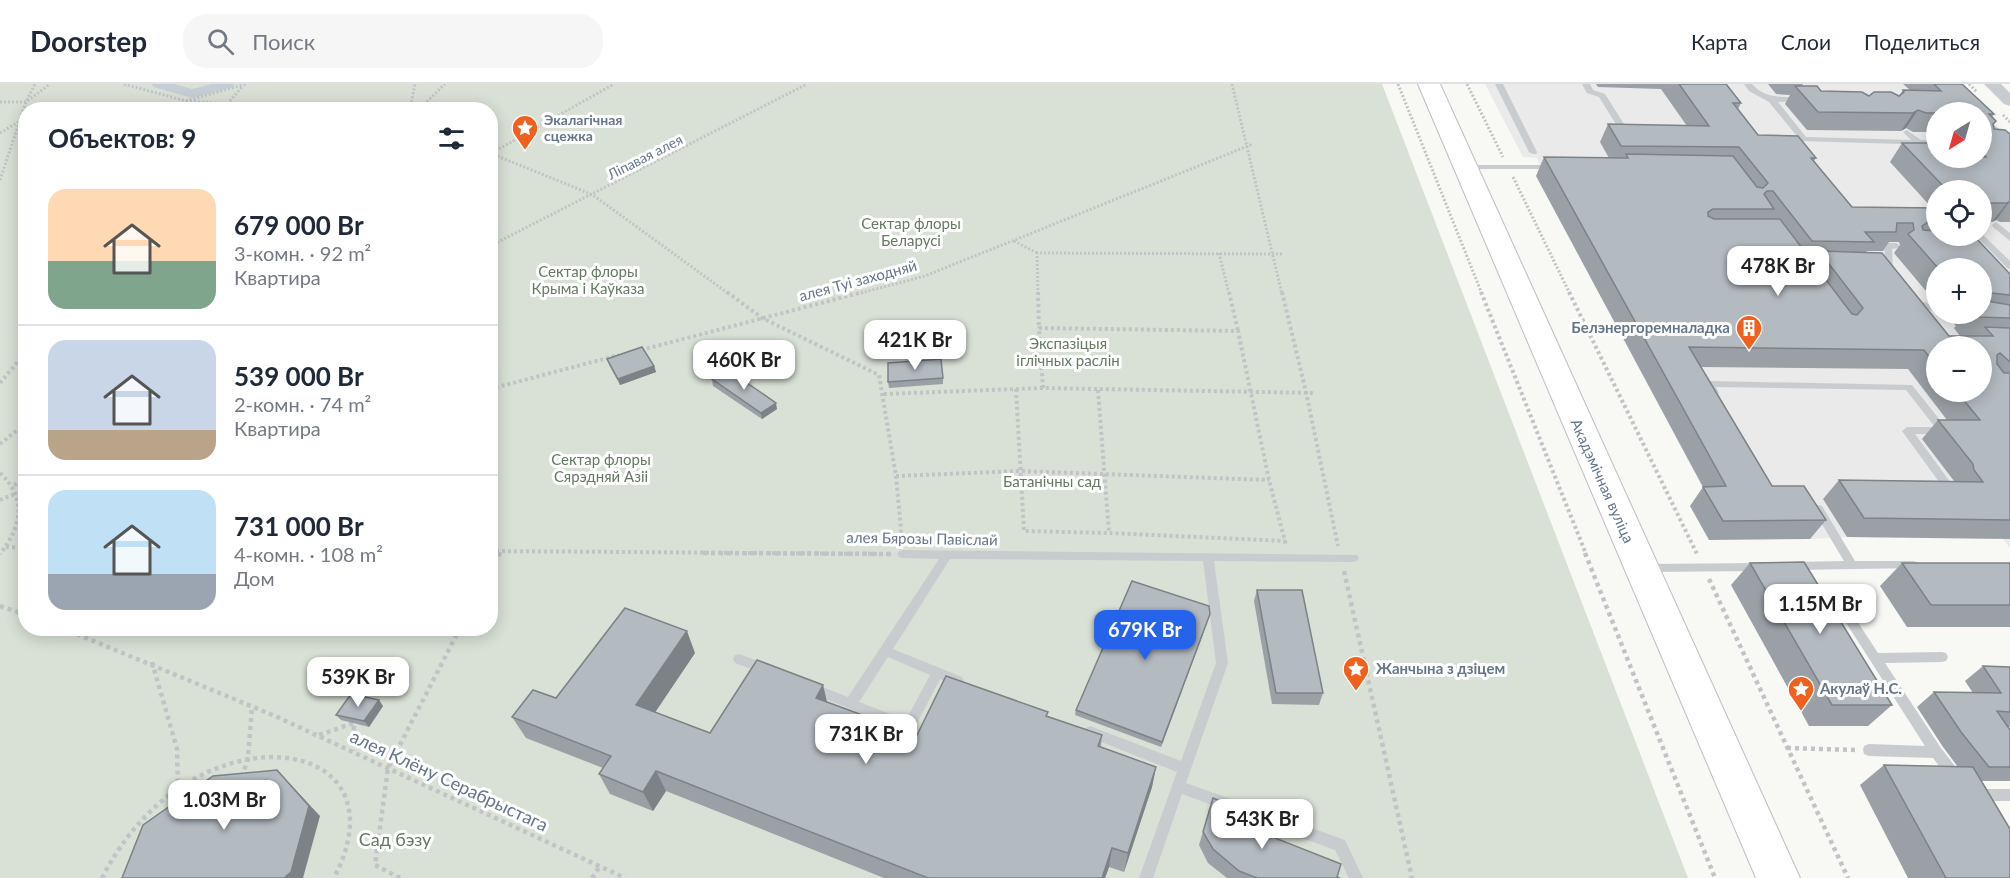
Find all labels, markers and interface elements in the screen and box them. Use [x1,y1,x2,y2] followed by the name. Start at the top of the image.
[183,14,603,68] search box
[30,24,147,58] text: Doorstep
[204,25,237,58] icon: search
[252,28,315,55] text: Поиск
[1691,29,1748,54] text: Карта
[1781,29,1831,54] text: Слои
[1864,29,1980,54] text: Поделиться
[1926,102,1992,168] north arrow
[1926,102,1992,402] map controls
[544,111,622,144] place label: Экалагічная сцежка
[510,113,540,151] place icon: Экалагічная сцежка
[48,122,196,154] text: Объектов: 9
[435,122,468,155] icon: filters
[603,130,685,183] street label: Ліпавая алея
[1926,180,1992,246] button: locate
[234,209,364,241] text: 679 000 Br
[96,213,168,285] icon: home
[861,214,961,249] park label: Сектар флоры Беларусі
[234,241,371,265] text: 3-комн. · 92 m²
[1723,246,1833,297] pin: 478K Br
[1741,253,1815,277] text: 478K Br
[797,256,919,304] street label: алея Туі заходняй
[1926,258,1992,324] button: +
[532,262,644,297] park label: Сектар флоры Крыма і Каўказа
[234,265,321,289] text: Квартира
[1734,313,1764,351] building icon: Белэнергоремналадка
[1571,318,1730,336] place label: Белэнергоремналадка
[860,320,970,371] pin: 421K Br
[878,327,952,351] text: 421K Br
[1016,334,1120,369] park label: Экспазіцыя іглічных раслін
[1926,336,1992,402] button: −
[689,340,799,391] pin: 460K Br
[707,347,781,371] text: 460K Br
[234,360,364,392] text: 539 000 Br
[96,364,168,436] icon: home
[234,392,371,416] text: 2-комн. · 74 m²
[234,416,321,440] text: Квартира
[1567,416,1638,545] street label: Акадэмічная вуліца
[551,450,651,485] park label: Сектар флоры Сярэдняй Азіі
[1003,472,1101,490] park label: Батанічны сад
[234,510,364,542] text: 731 000 Br
[96,514,168,586] icon: home
[846,528,998,548] street label: алея Бярозы Павіслай
[234,542,383,566] text: 4-комн. · 108 m²
[234,566,275,590] text: Дом
[1758,584,1882,635] pin: 1.15M Br
[1778,591,1862,615] text: 1.15M Br
[1090,610,1200,661] pin: 679K Br
[1108,617,1182,641] text: 679K Br
[1341,654,1371,692] place icon: Жанчына з дзіцем
[303,657,413,708] pin: 539K Br
[1376,659,1505,677] place label: Жанчына з дзіцем
[321,664,395,688] text: 539K Br
[1786,674,1816,712] place icon: Акулаў Н.С.
[1819,679,1902,697] place label: Акулаў Н.С.
[811,714,921,765] pin: 731K Br
[829,721,903,745] text: 731K Br
[347,725,552,836] street label: алея Клёну Серабрыстага
[162,780,286,831] pin: 1.03M Br
[182,787,266,811] text: 1.03M Br
[1207,799,1317,850] pin: 543K Br
[1225,806,1299,830] text: 543K Br
[359,828,432,850] park label: Сад бэзу

